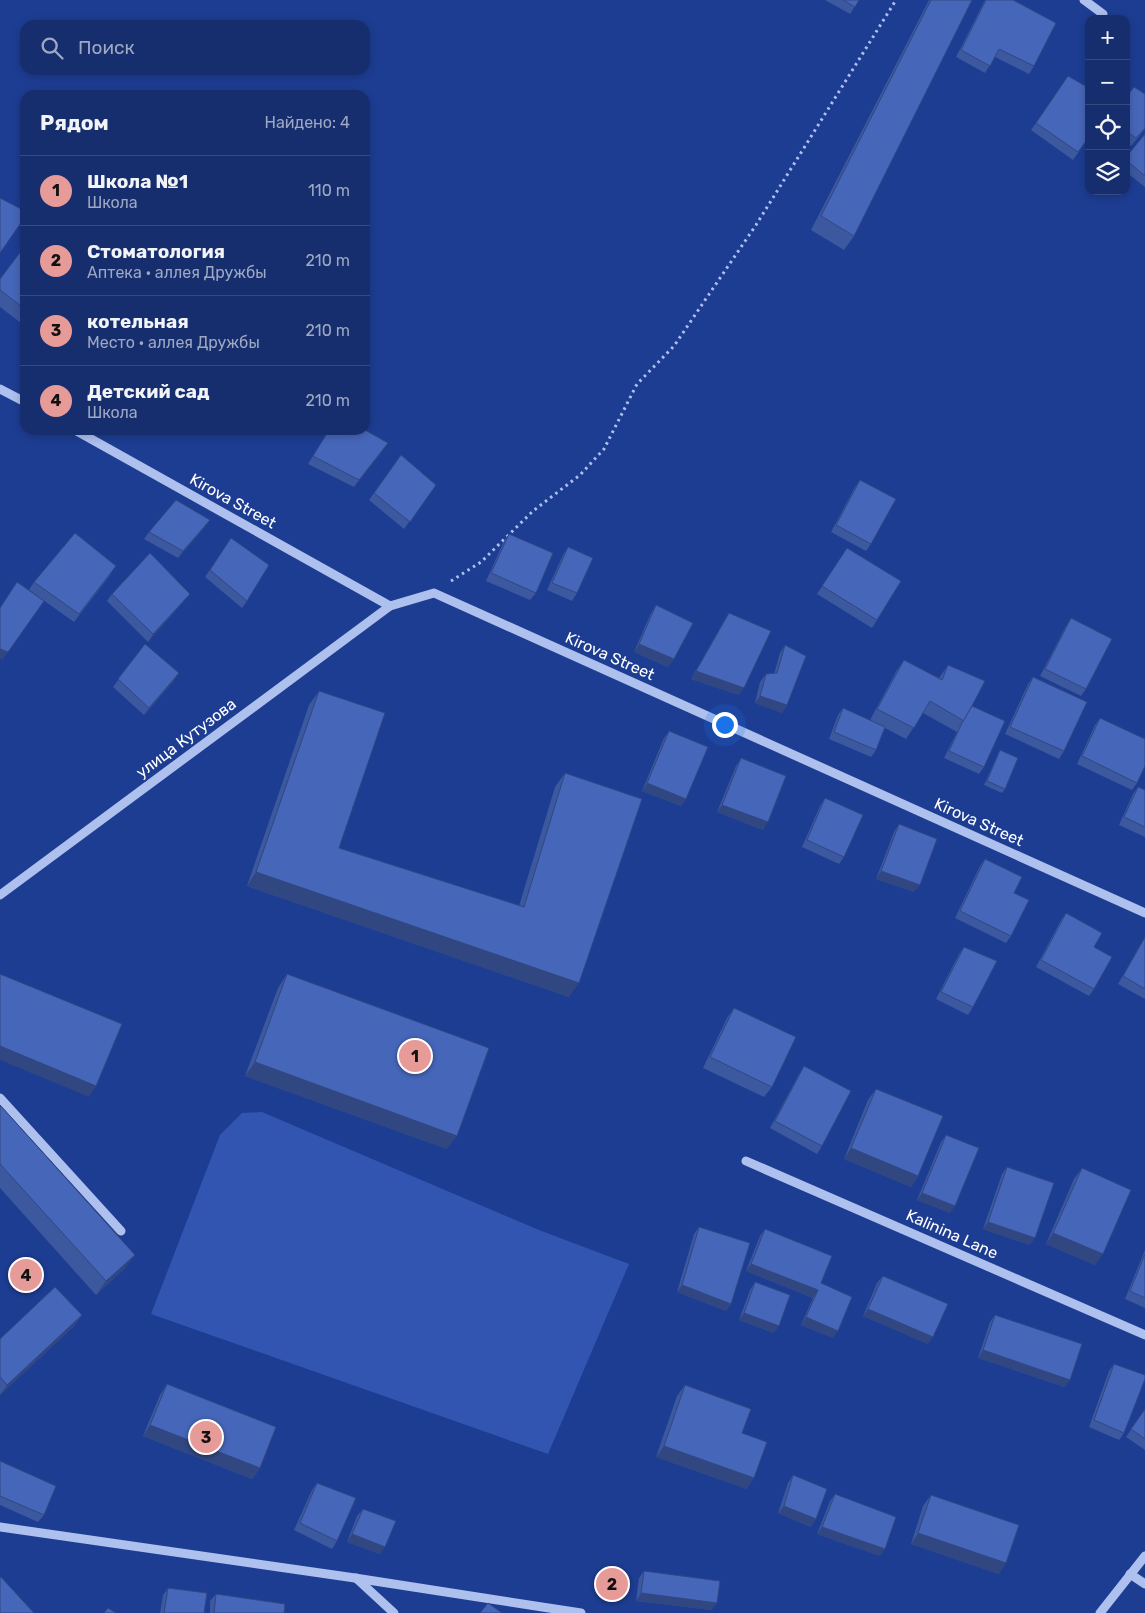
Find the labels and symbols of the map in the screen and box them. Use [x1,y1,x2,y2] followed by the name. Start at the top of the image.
[186,469,280,533] street label: Kirova Street
[562,628,658,684] street label: Kirova Street
[132,694,240,782] street label: улица Кутузова
[712,712,738,738] your location
[931,794,1027,850] street label: Kirova Street
[399,1037,431,1075] pin: 1
[903,1205,1001,1263] street label: Kalinina Lane
[10,1256,42,1294] pin: 4
[190,1418,222,1456] pin: 3
[596,1565,628,1603] pin: 2

